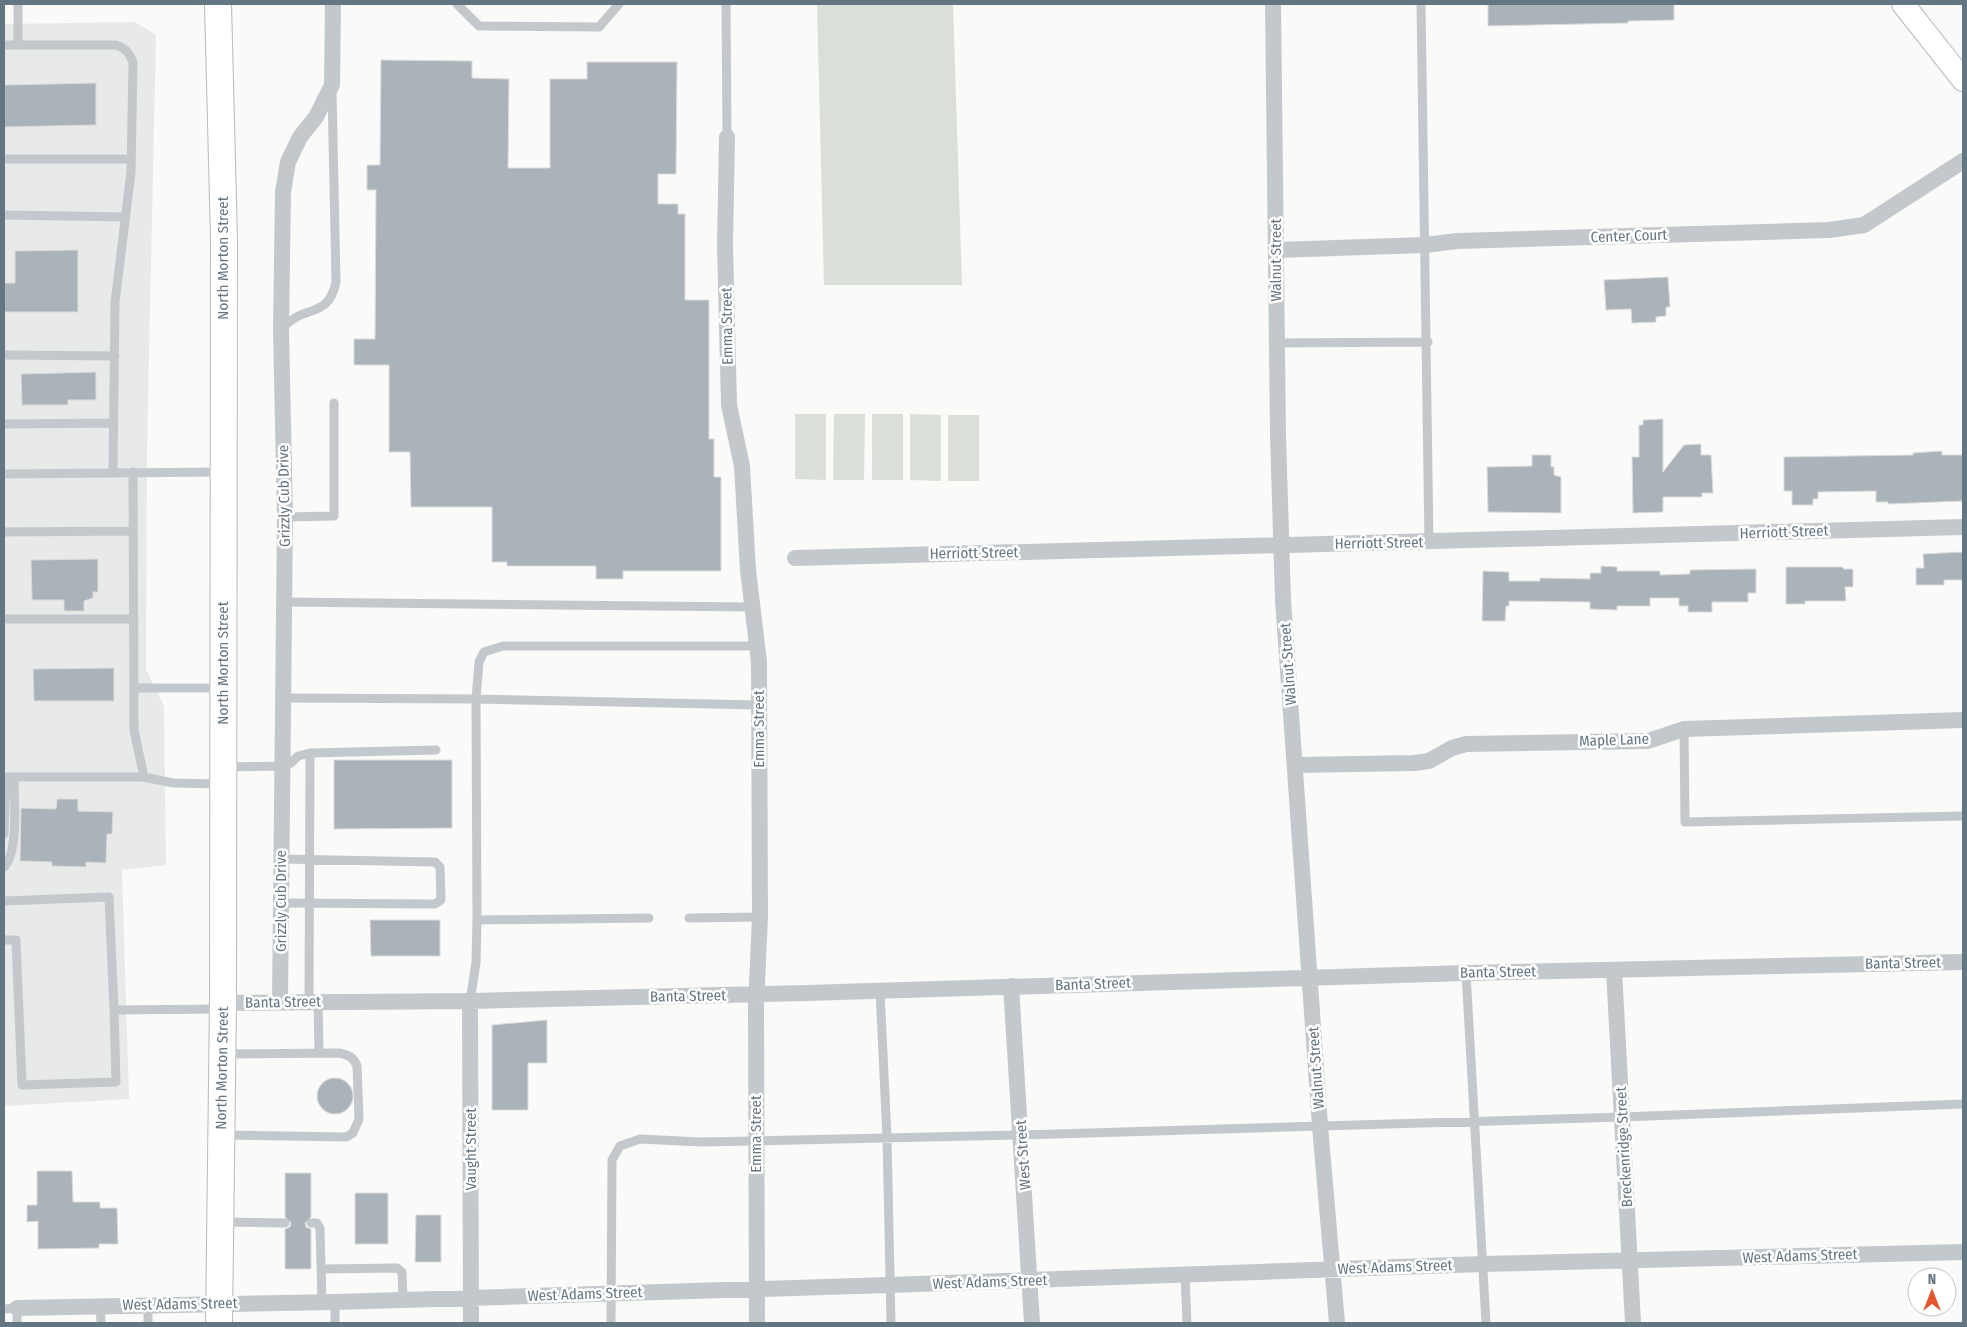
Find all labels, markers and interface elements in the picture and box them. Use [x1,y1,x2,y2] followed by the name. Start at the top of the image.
[214,196,232,320] street label: North Morton Street
[1267,218,1285,302] street label: Walnut Street
[1590,226,1668,246] street label: Center Court
[717,287,737,365] street label: Emma Street
[274,445,294,547] street label: Grizzly Cub Drive
[1739,521,1829,543] street label: Herriott Street
[1334,533,1424,553] street label: Herriott Street
[929,543,1019,563] street label: Herriott Street
[214,601,232,725] street label: North Morton Street
[1276,622,1300,706] street label: Walnut Street
[750,690,768,768] street label: Emma Street
[1579,730,1649,750] street label: Maple Lane
[272,850,290,952] street label: Grizzly Cub Drive
[1865,953,1941,973] street label: Banta Street
[1460,962,1536,982] street label: Banta Street
[1055,974,1131,994] street label: Banta Street
[650,986,726,1006] street label: Banta Street
[245,992,321,1012] street label: Banta Street
[212,1006,232,1130] street label: North Morton Street
[1304,1026,1328,1110] street label: Walnut Street
[1612,1086,1636,1208] street label: Breckenridge Street
[747,1095,765,1173] street label: Emma Street
[462,1108,480,1190] street label: Vaught Street
[1012,1119,1034,1191] street label: West Street
[1742,1245,1858,1267] street label: West Adams Street
[1337,1256,1453,1278] street label: West Adams Street
[1907,1267,1957,1317] north arrow
[932,1271,1048,1293] street label: West Adams Street
[1928,1271,1936,1288] text: N
[527,1283,643,1305] street label: West Adams Street
[122,1294,238,1314] street label: West Adams Street

